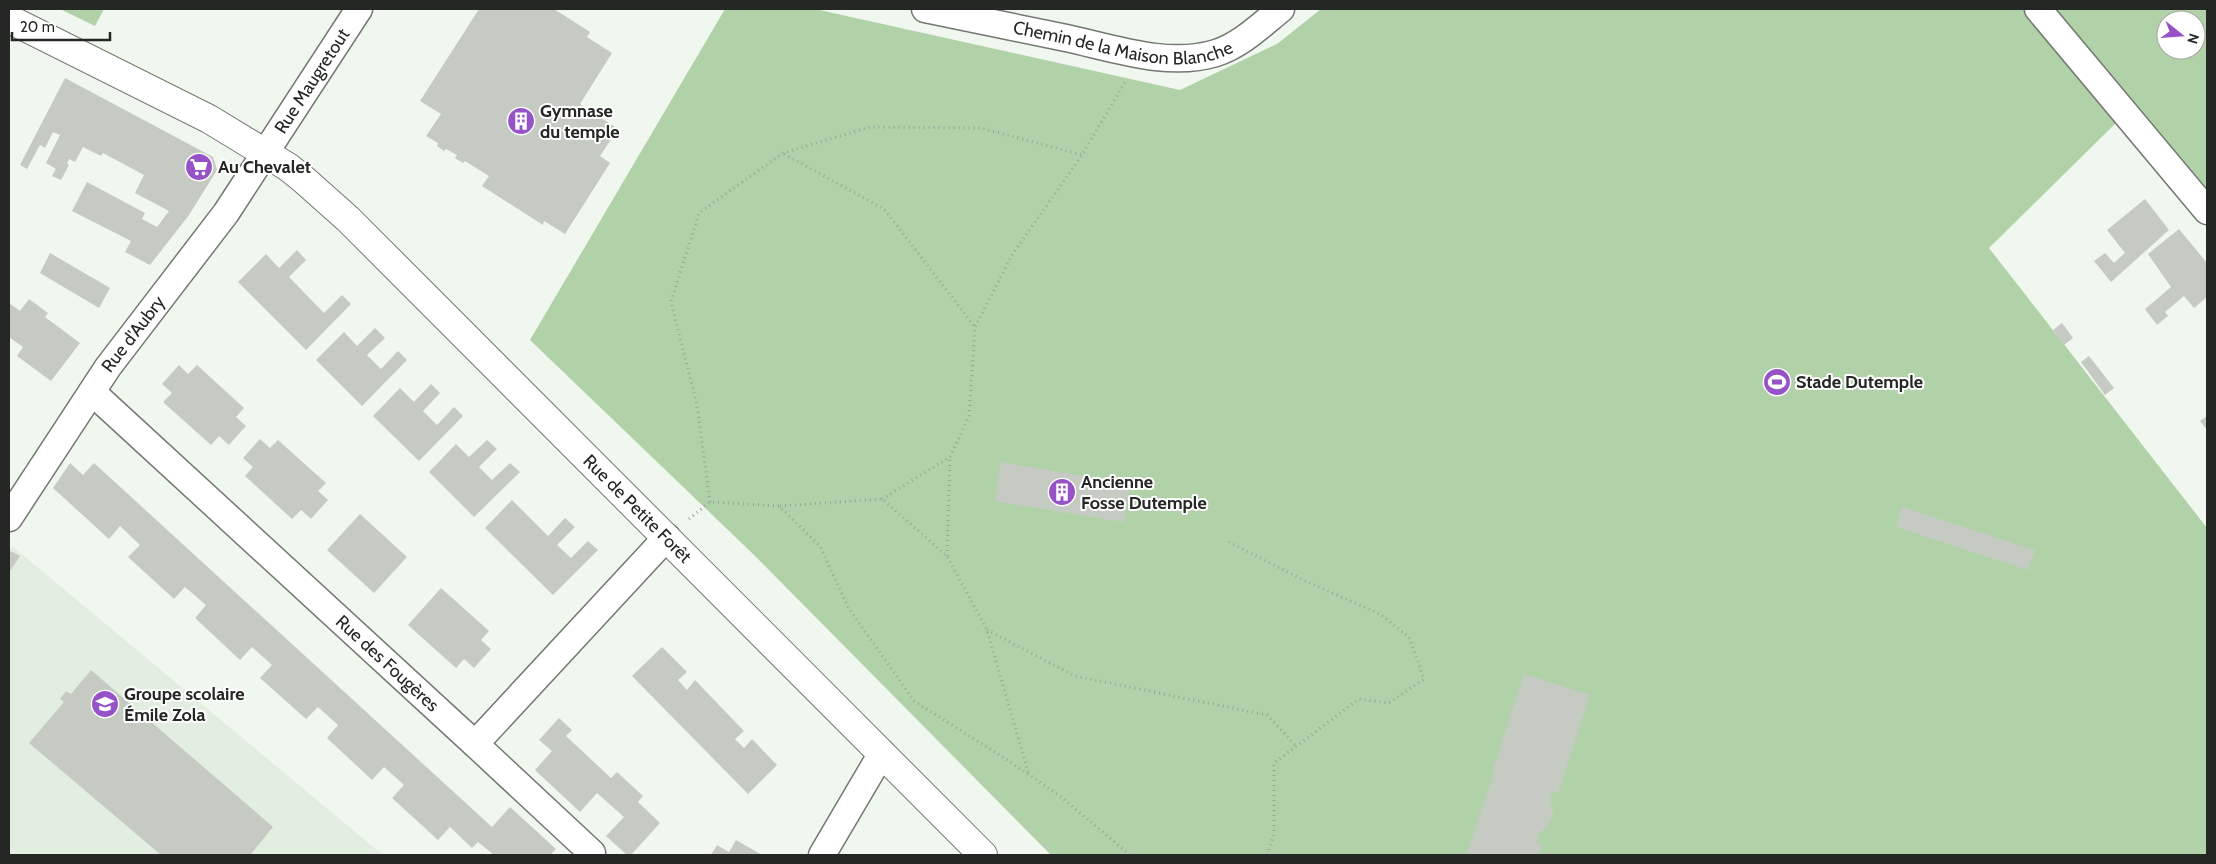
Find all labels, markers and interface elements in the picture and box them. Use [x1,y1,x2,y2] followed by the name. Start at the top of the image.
[12,10,110,42] scale bar
[2156,10,2206,60] north arrow
[1011,16,1237,69] street label: Chemin de la Maison Blanche
[20,18,55,36] text: 20 m
[270,24,354,138] street label: Rue Maugretout
[2183,31,2203,46] text: N
[540,100,620,143] place label: Gymnase du temple
[506,106,536,136] building icon: Gymnase du temple
[184,152,214,182] supermarket icon: Au Chevalet
[218,156,311,178] place label: Au Chevalet
[97,291,170,377] street label: Rue d'Aubry
[1762,367,1792,397] sports icon: Stade Dutemple
[1796,371,1923,393] place label: Stade Dutemple
[579,450,696,568] street label: Rue de Petite Forêt
[1081,471,1207,514] place label: Ancienne Fosse Dutemple
[1047,477,1077,507] building icon: Ancienne Fosse Dutemple
[331,610,443,716] street label: Rue des Fougères
[124,683,244,726] place label: Groupe scolaire Émile Zola
[90,689,120,719] school or university icon: Groupe scolaire Émile Zola

